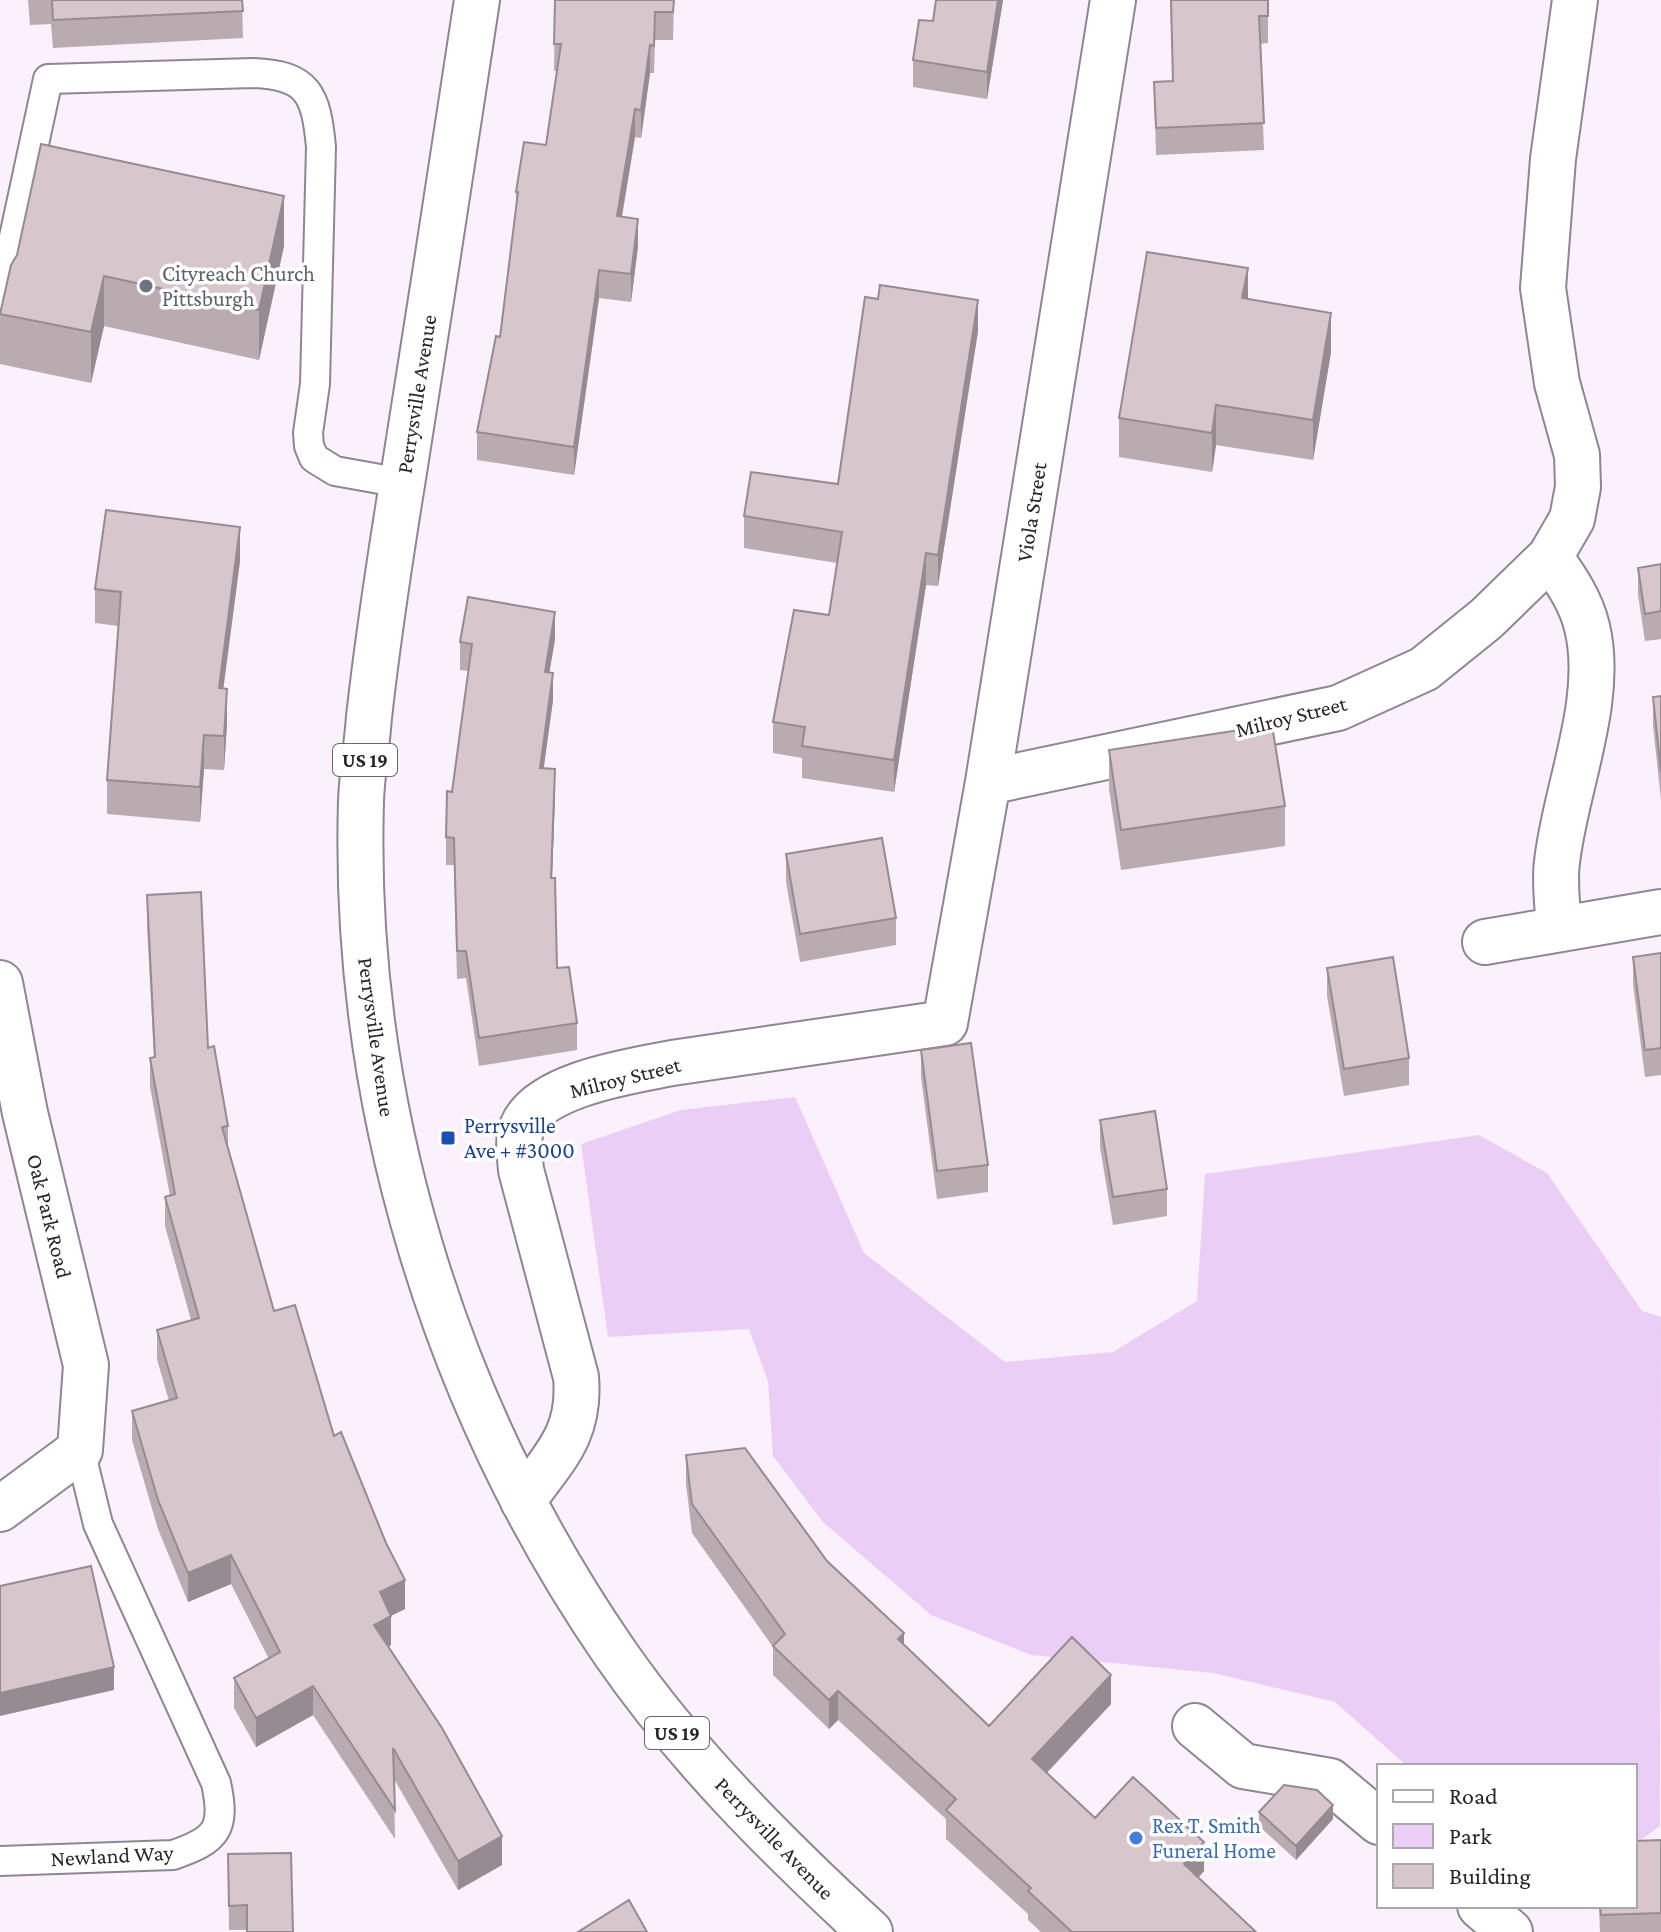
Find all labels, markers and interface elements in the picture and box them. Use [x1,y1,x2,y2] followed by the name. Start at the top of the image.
[162,261,315,311] place label: Cityreach Church Pittsburgh
[137,277,155,295] marker: Cityreach Church Pittsburgh
[392,313,441,475] street label: Perrysville Avenue
[1011,460,1052,564] street label: Viola Street
[1233,690,1350,742] street label: Milroy Street
[333,744,397,776] road number: US 19
[353,956,400,1118] street label: Perrysville Avenue
[567,1051,684,1103] street label: Milroy Street
[464,1113,575,1163] place label: Perrysville Ave + #3000
[439,1129,457,1147] marker: Perrysville Ave + #3000
[22,1151,77,1281] street label: Oak Park Road
[645,1717,709,1749] road number: US 19
[1377,1764,1637,1908] legend
[710,1772,839,1905] street label: Perrysville Avenue
[1449,1782,1498,1809] text: Road
[1152,1813,1276,1863] place label: Rex T. Smith Funeral Home
[1449,1822,1492,1849] text: Park
[1127,1829,1145,1847] marker: Rex T. Smith Funeral Home
[50,1840,175,1871] street label: Newland Way
[1449,1862,1531,1889] text: Building

